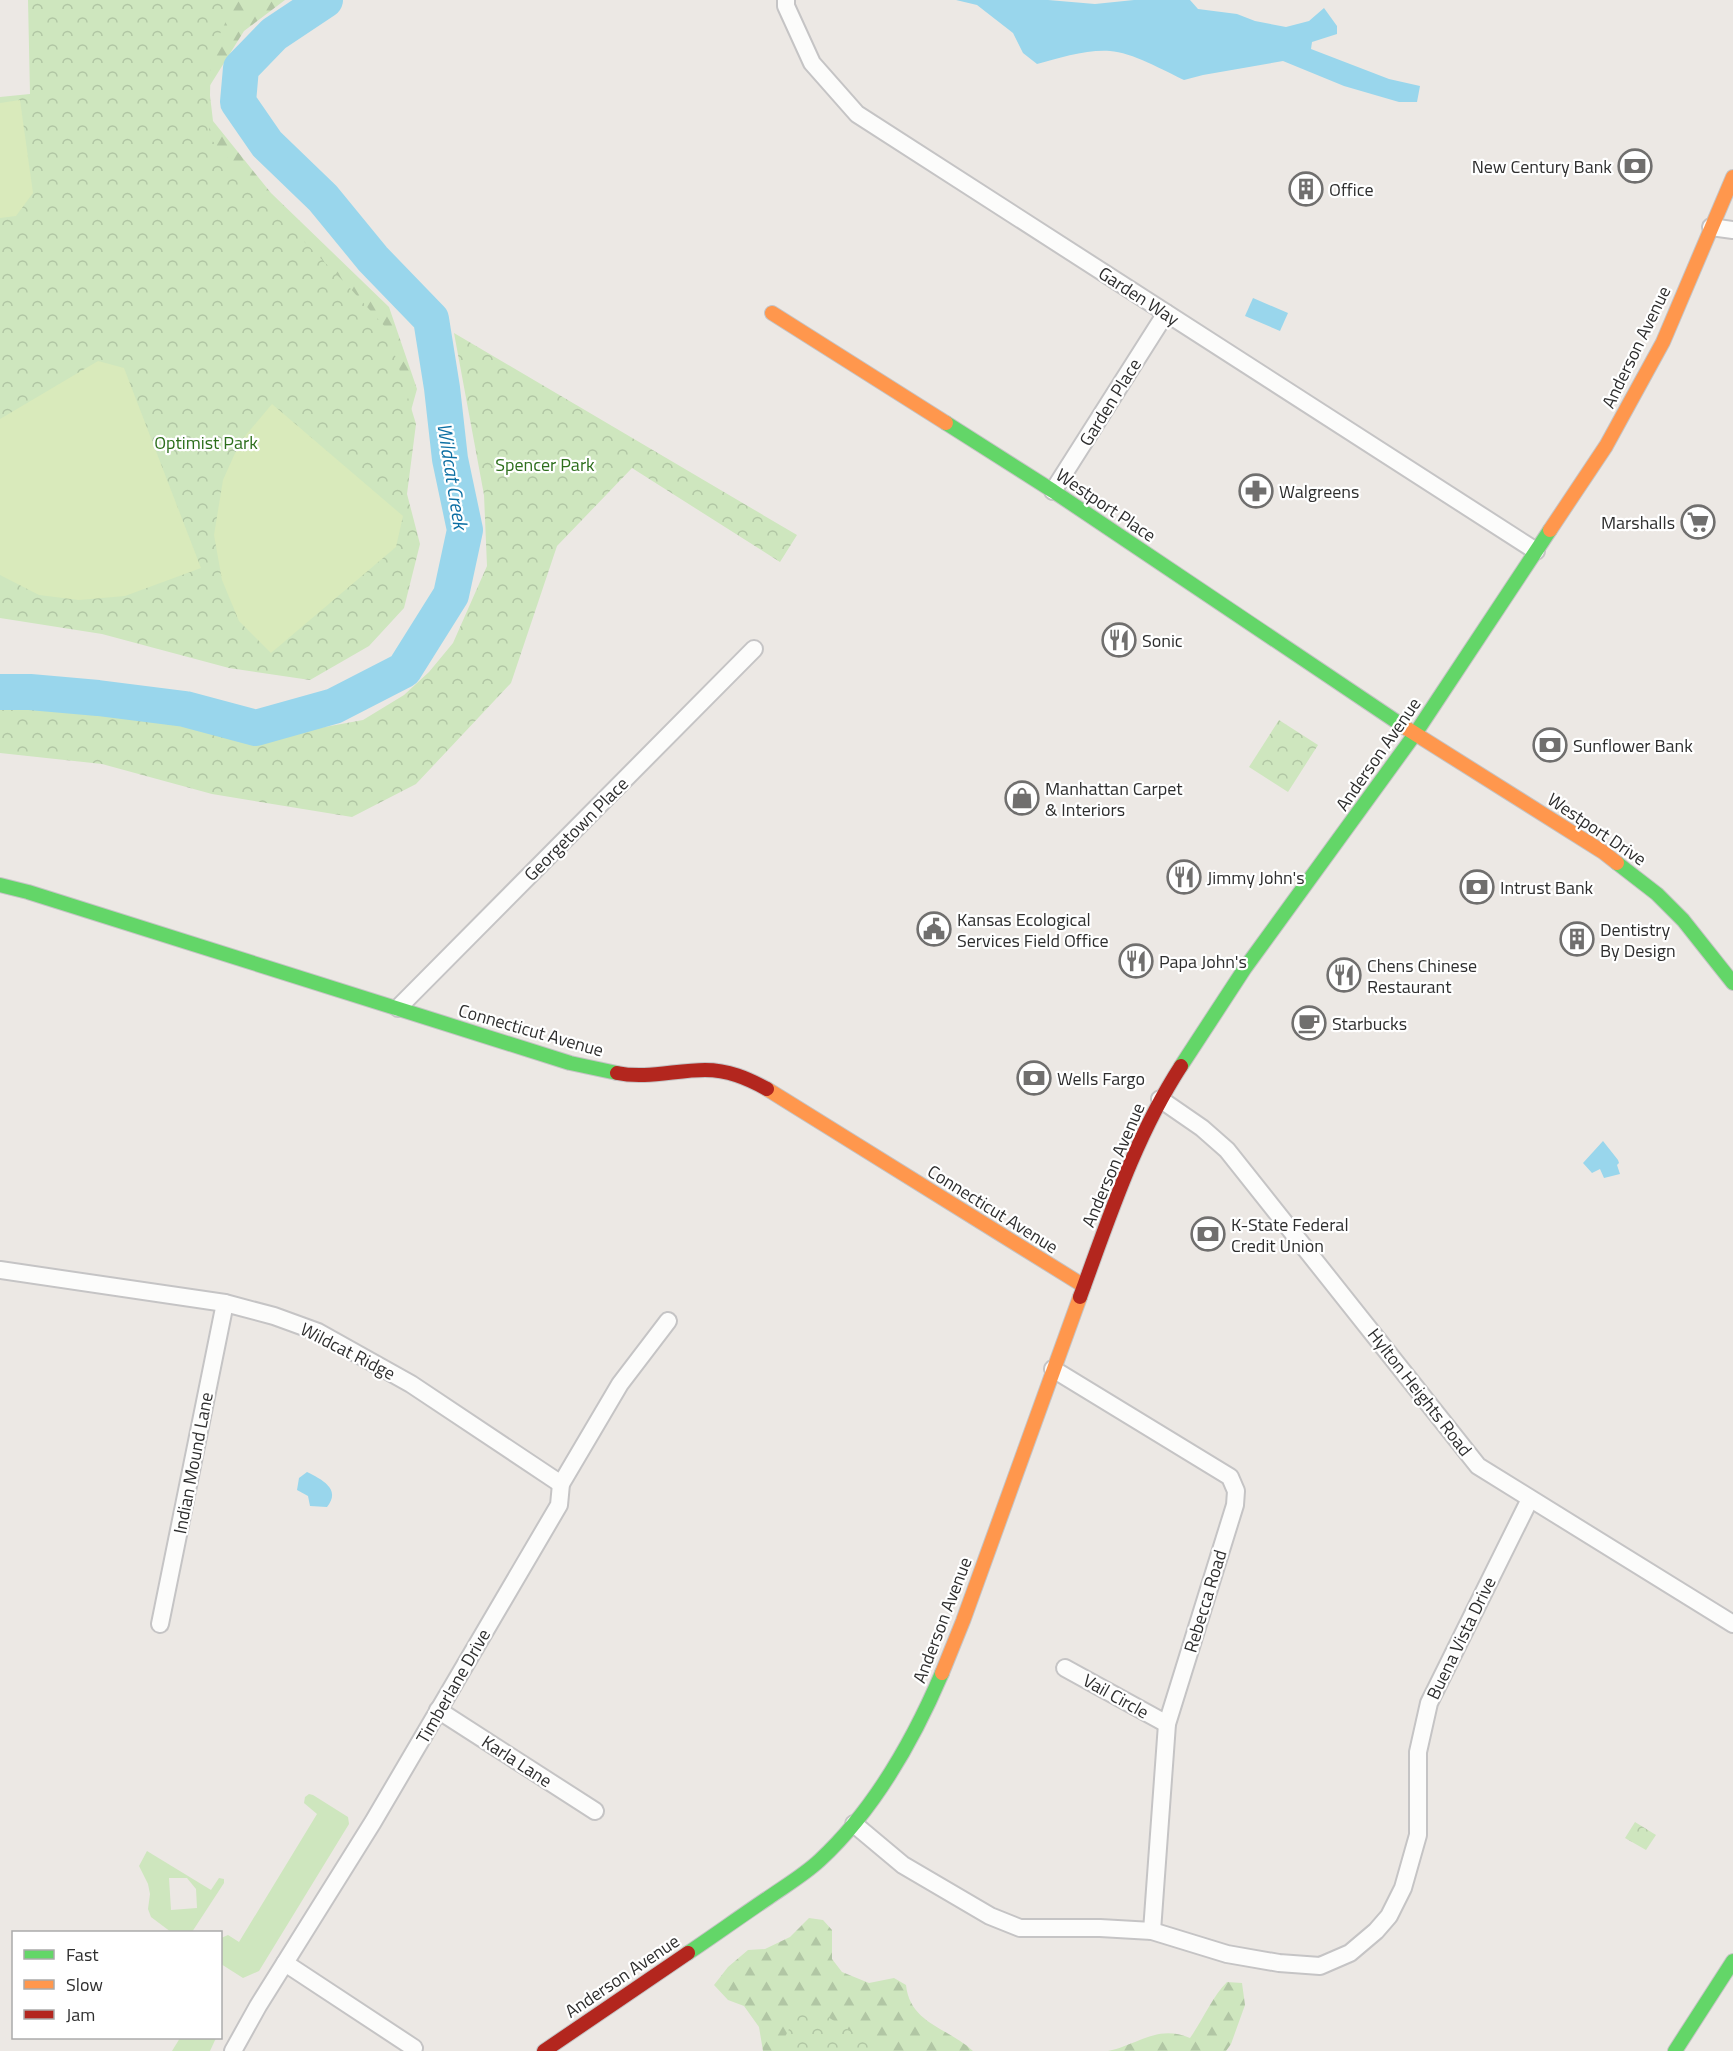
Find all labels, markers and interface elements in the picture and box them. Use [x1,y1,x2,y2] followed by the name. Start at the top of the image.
[1617,148,1653,184] bank icon: New Century Bank
[1472,153,1612,180] place label: New Century Bank
[1288,171,1324,207] building icon: Office
[1329,176,1374,203] place label: Office
[1093,260,1185,332] street label: Garden Way
[1595,281,1677,413] street label: Anderson Avenue
[1072,353,1148,451] street label: Garden Place
[429,421,477,533] water label: Wildcat Creek
[154,429,258,456] park label: Optimist Park
[495,451,595,478] park label: Spencer Park
[1051,462,1161,548] street label: Westport Place
[1238,473,1274,509] pharmacy icon: Walgreens
[1279,478,1359,505] place label: Walgreens
[1680,504,1716,540] supermarket icon: Marshalls
[1601,509,1675,536] place label: Marshalls
[1101,622,1137,658] restaurant icon: Sonic
[1142,627,1183,654] place label: Sonic
[1329,692,1427,816] street label: Anderson Avenue
[1532,727,1568,763] bank icon: Sunflower Bank
[1573,732,1693,759] place label: Sunflower Bank
[518,771,634,887] street label: Georgetown Place
[1045,775,1183,823] place label: Manhattan Carpet & Interiors
[1004,780,1040,816] shop icon: Manhattan Carpet & Interiors
[1542,786,1652,872] street label: Westport Drive
[1166,859,1202,895] restaurant icon: Jimmy John's
[1207,864,1305,891] place label: Jimmy John's
[1459,869,1495,905] bank icon: Intrust Bank
[1500,874,1594,901] place label: Intrust Bank
[957,906,1109,954] place label: Kansas Ecological Services Field Office
[916,911,952,947] public building icon: Kansas Ecological Services Field Office
[1600,916,1676,964] place label: Dentistry By Design
[1559,921,1595,957] building icon: Dentistry By Design
[1118,943,1154,979] restaurant icon: Papa John's
[1159,948,1247,975] place label: Papa John's
[1367,952,1477,1000] place label: Chens Chinese Restaurant
[1326,957,1362,993] restaurant icon: Chens Chinese Restaurant
[455,996,607,1064] street label: Connecticut Avenue
[1291,1005,1327,1041] cafe icon: Starbucks
[1332,1010,1407,1037] place label: Starbucks
[1016,1060,1052,1096] bank icon: Wells Fargo
[1057,1065,1145,1092] place label: Wells Fargo
[1075,1098,1151,1232] street label: Anderson Avenue
[922,1158,1064,1260] street label: Connecticut Avenue
[1231,1211,1349,1259] place label: K-State Federal Credit Union
[1190,1216,1226,1252] bank icon: K-State Federal Credit Union
[296,1315,400,1387] street label: Wildcat Ridge
[1361,1322,1479,1462] street label: Hylton Heights Road
[166,1390,220,1536] street label: Indian Mound Lane
[1177,1546,1233,1656] street label: Rebecca Road
[906,1553,978,1687] street label: Anderson Avenue
[1420,1572,1502,1704] street label: Buena Vista Drive
[409,1624,497,1748] street label: Timberlane Drive
[1078,1667,1154,1725] street label: Vail Circle
[477,1728,557,1794] street label: Karla Lane
[559,1928,685,2024] street label: Anderson Avenue
[12,1931,222,2039] legend
[66,1941,99,1968] text: Fast
[66,1971,103,1998] text: Slow
[66,2001,95,2028] text: Jam

